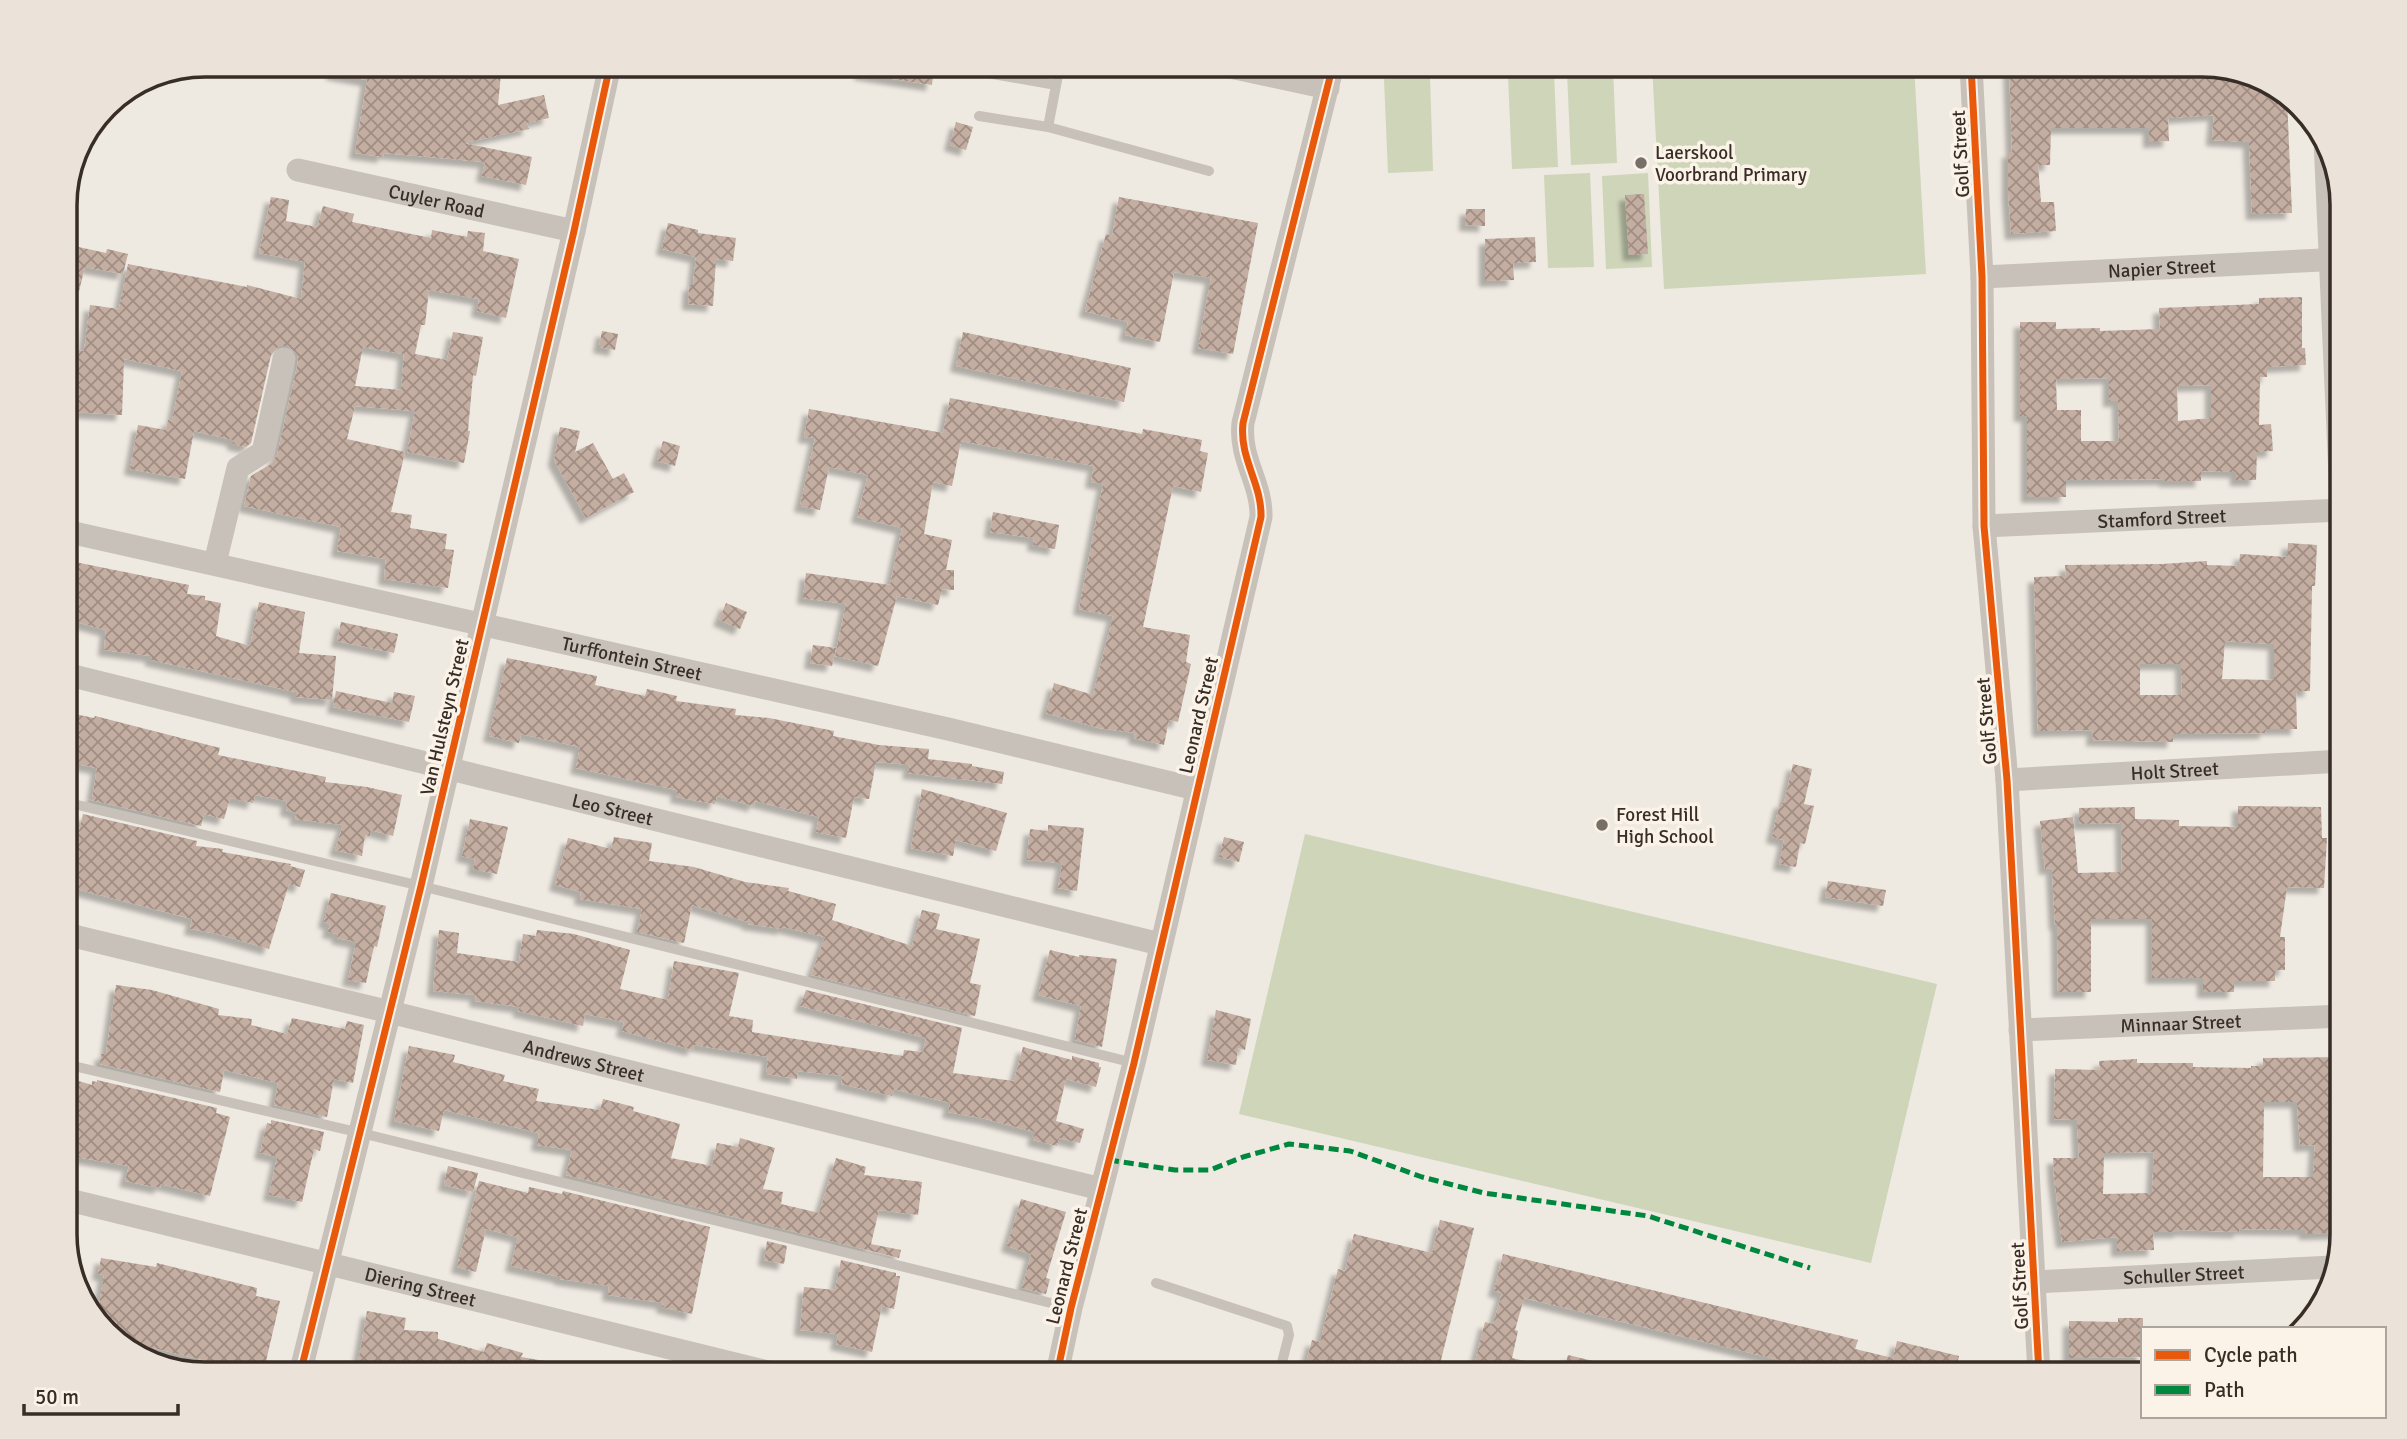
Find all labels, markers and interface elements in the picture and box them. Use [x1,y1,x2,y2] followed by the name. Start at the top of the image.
[1947,109,1975,198] street label: Golf Street
[1655,141,1807,187] place label: Laerskool Voorbrand Primary
[1633,155,1649,171] marker: Laerskool Voorbrand Primary
[386,179,487,224] street label: Cuyler Road
[2107,254,2217,284] street label: Napier Street
[2097,504,2227,534] street label: Stamford Street
[559,632,705,687] street label: Turffontein Street
[415,636,475,798] street label: Van Hulsteyn Street
[1174,654,1224,776] street label: Leonard Street
[1971,676,2003,766] street label: Golf Street
[2130,757,2220,786] street label: Holt Street
[569,788,656,832] street label: Leo Street
[1616,803,1714,849] place label: Forest Hill High School
[1594,817,1610,833] marker: Forest Hill High School
[2120,1009,2242,1039] street label: Minnaar Street
[521,1035,647,1088] street label: Andrews Street
[1041,1205,1093,1327] street label: Leonard Street
[2006,1241,2034,1330] street label: Golf Street
[2123,1260,2245,1291] street label: Schuller Street
[362,1262,479,1313] street label: Diering Street
[2141,1327,2386,1418] legend
[2204,1342,2298,1368] text: Cycle path
[24,1372,178,1416] scale bar
[2204,1377,2245,1403] text: Path
[35,1384,79,1410] text: 50 m

